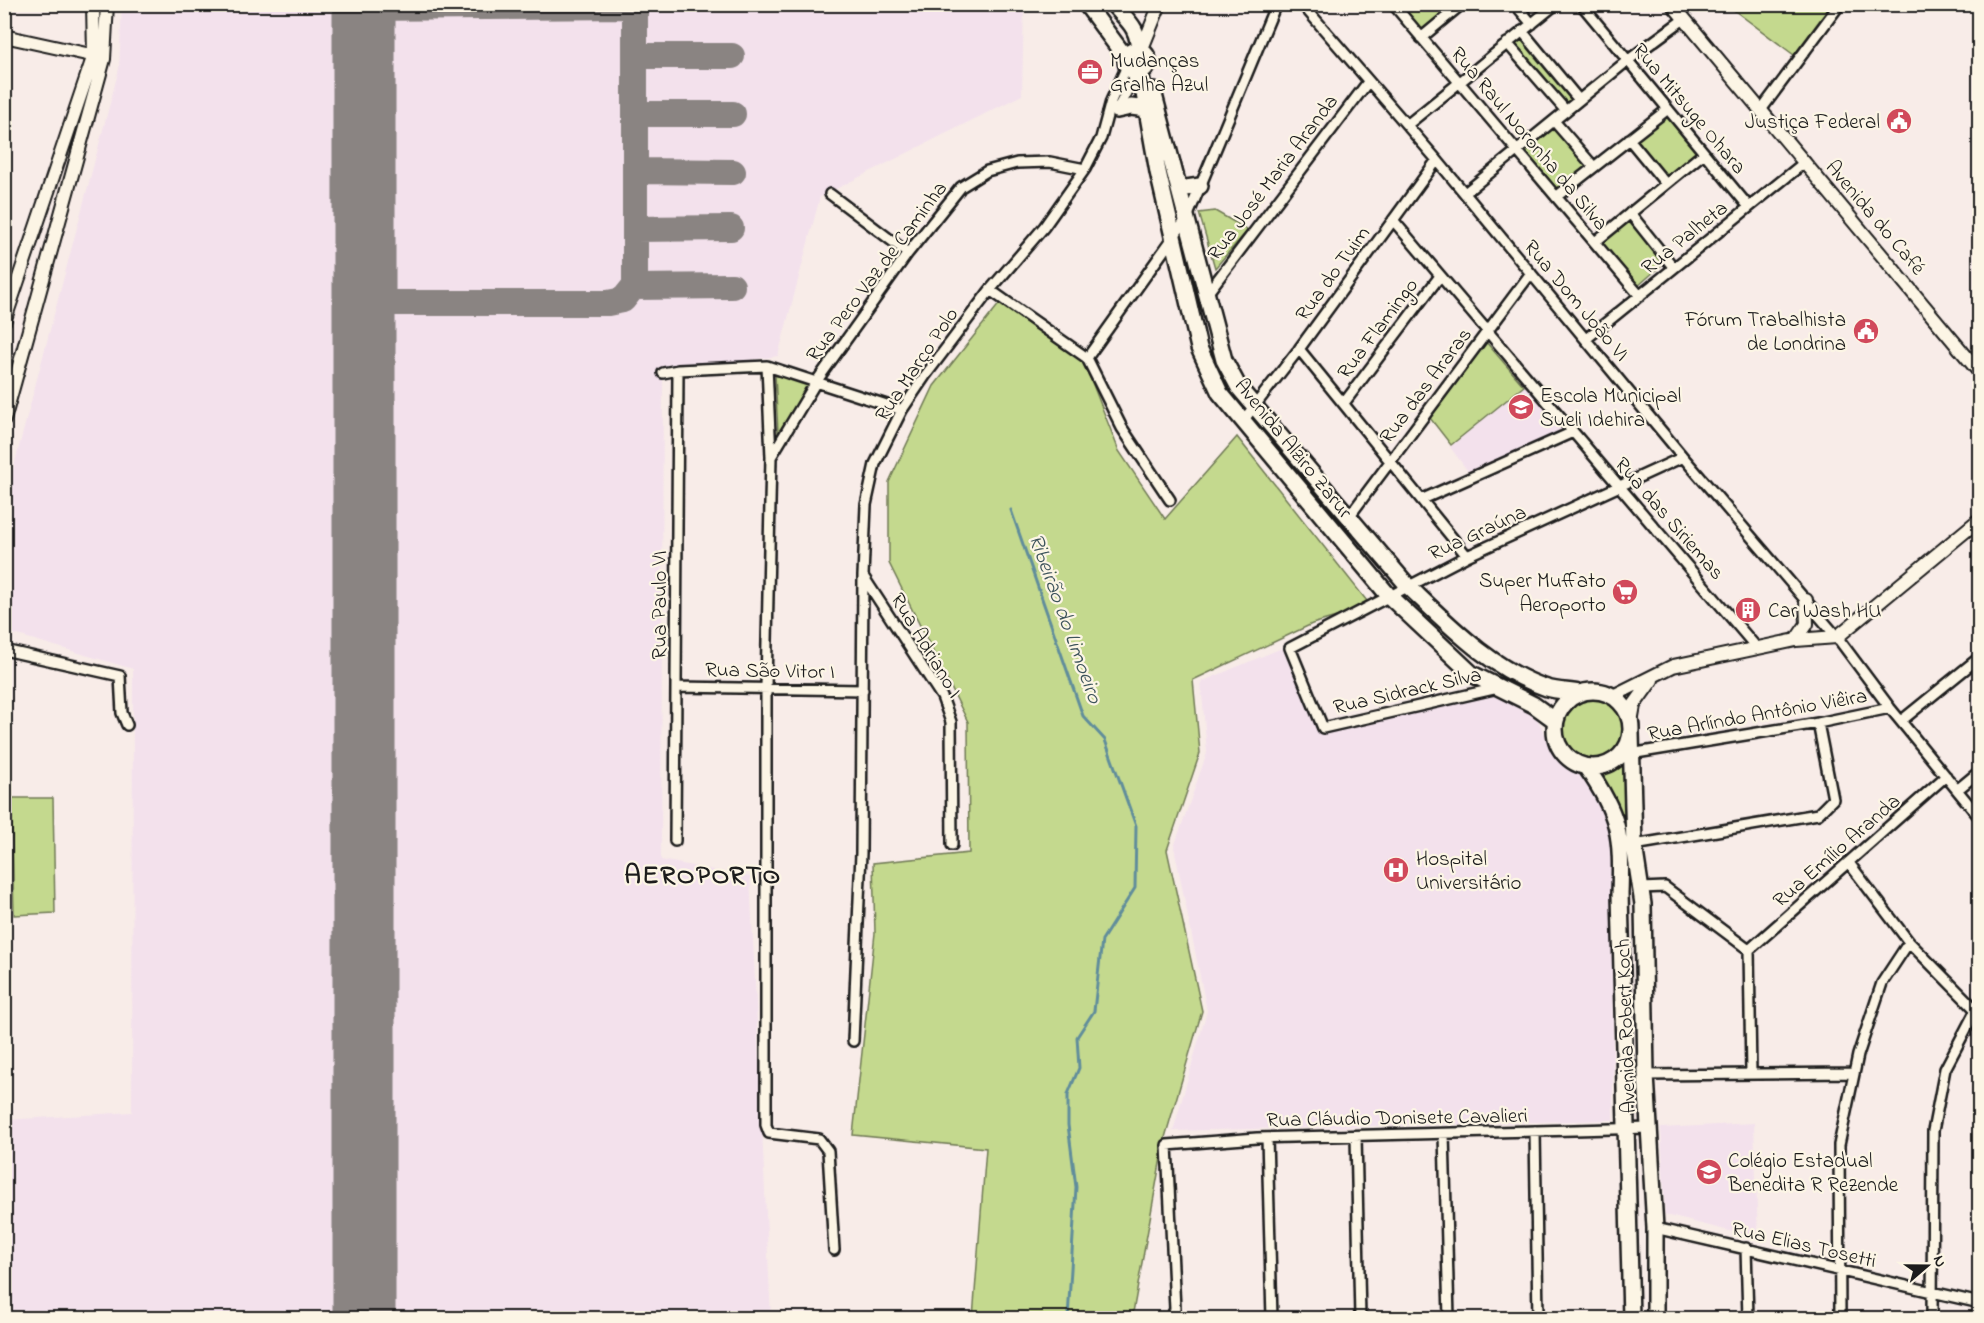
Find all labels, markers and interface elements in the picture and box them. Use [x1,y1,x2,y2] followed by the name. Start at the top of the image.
[1623,37,1752,183] street label: Rua Mitsuge Ohara
[1442,41,1614,238] street label: Rua Raul Noronha da Silva
[1110,47,1208,101] place label: Mudanças Gralha Azul
[1075,57,1105,87] office icon: Mudanças Gralha Azul
[1201,89,1346,268] street label: Rua José Maria Aranda
[1884,106,1914,136] public building icon: Justiça Federal
[1745,108,1880,138] place label: Justiça Federal
[1817,154,1932,283] street label: Avenida do Café
[800,176,956,369] street label: Rua Pero Vaz de Caminha
[1636,194,1735,283] street label: Rua Palheta
[1289,220,1378,328] street label: Rua do Tuim
[1516,234,1635,369] street label: Rua Dom João VI
[1331,272,1428,387] street label: Rua Flamingo
[868,302,967,428] street label: Rua Março Polo
[1684,306,1846,360] place label: Fórum Trabalhista de Londrina
[1851,316,1881,346] public building icon: Fórum Trabalhista de Londrina
[1373,322,1480,451] street label: Rua das Araras
[1226,372,1359,527] street label: Avenida Alziro Zarur
[1540,382,1681,436] place label: Escola Municipal Sueli Idehira
[1506,392,1536,422] school or university icon: Escola Municipal Sueli Idehira
[1606,451,1731,587] street label: Rua das Siriemas
[1424,498,1532,570] street label: Rua Graúna
[1019,530,1110,710] water label: Ribeirão do Limoeiro
[646,551,676,659] street label: Rua Paulo VI
[1479,567,1606,621] place label: Super Muffato Aeroporto
[1610,577,1640,607] supermarket icon: Super Muffato Aeroporto
[882,588,969,704] street label: Rua Adriano I
[1733,595,1763,625] building icon: Car Wash HU
[1768,597,1882,627] place label: Car Wash HU
[705,656,835,688] street label: Rua São Vitor I
[1330,660,1484,724] street label: Rua Sidrack Silva
[1645,682,1870,750] street label: Rua Arlíndo Antônio Viêira
[1767,787,1908,916] street label: Rua Emílio Aranda
[1416,845,1521,899] place label: Hospital Universitário
[1381,855,1411,885] hospital icon: Hospital Universitário
[624,857,782,896] district label: AEROPORTO
[1609,938,1645,1114] street label: Avenida Robert Koch
[1266,1102,1528,1136] street label: Rua Cláudio Donisete Cavalieri
[1727,1147,1899,1201] place label: Colégio Estadual Benedita R Rezende
[1694,1157,1724,1187] school or university icon: Colégio Estadual Benedita R Rezende
[1728,1215,1879,1277] street label: Rua Elias Tosetti
[1897,1236,1957,1296] north arrow
[1926,1252,1952,1271] text: N

